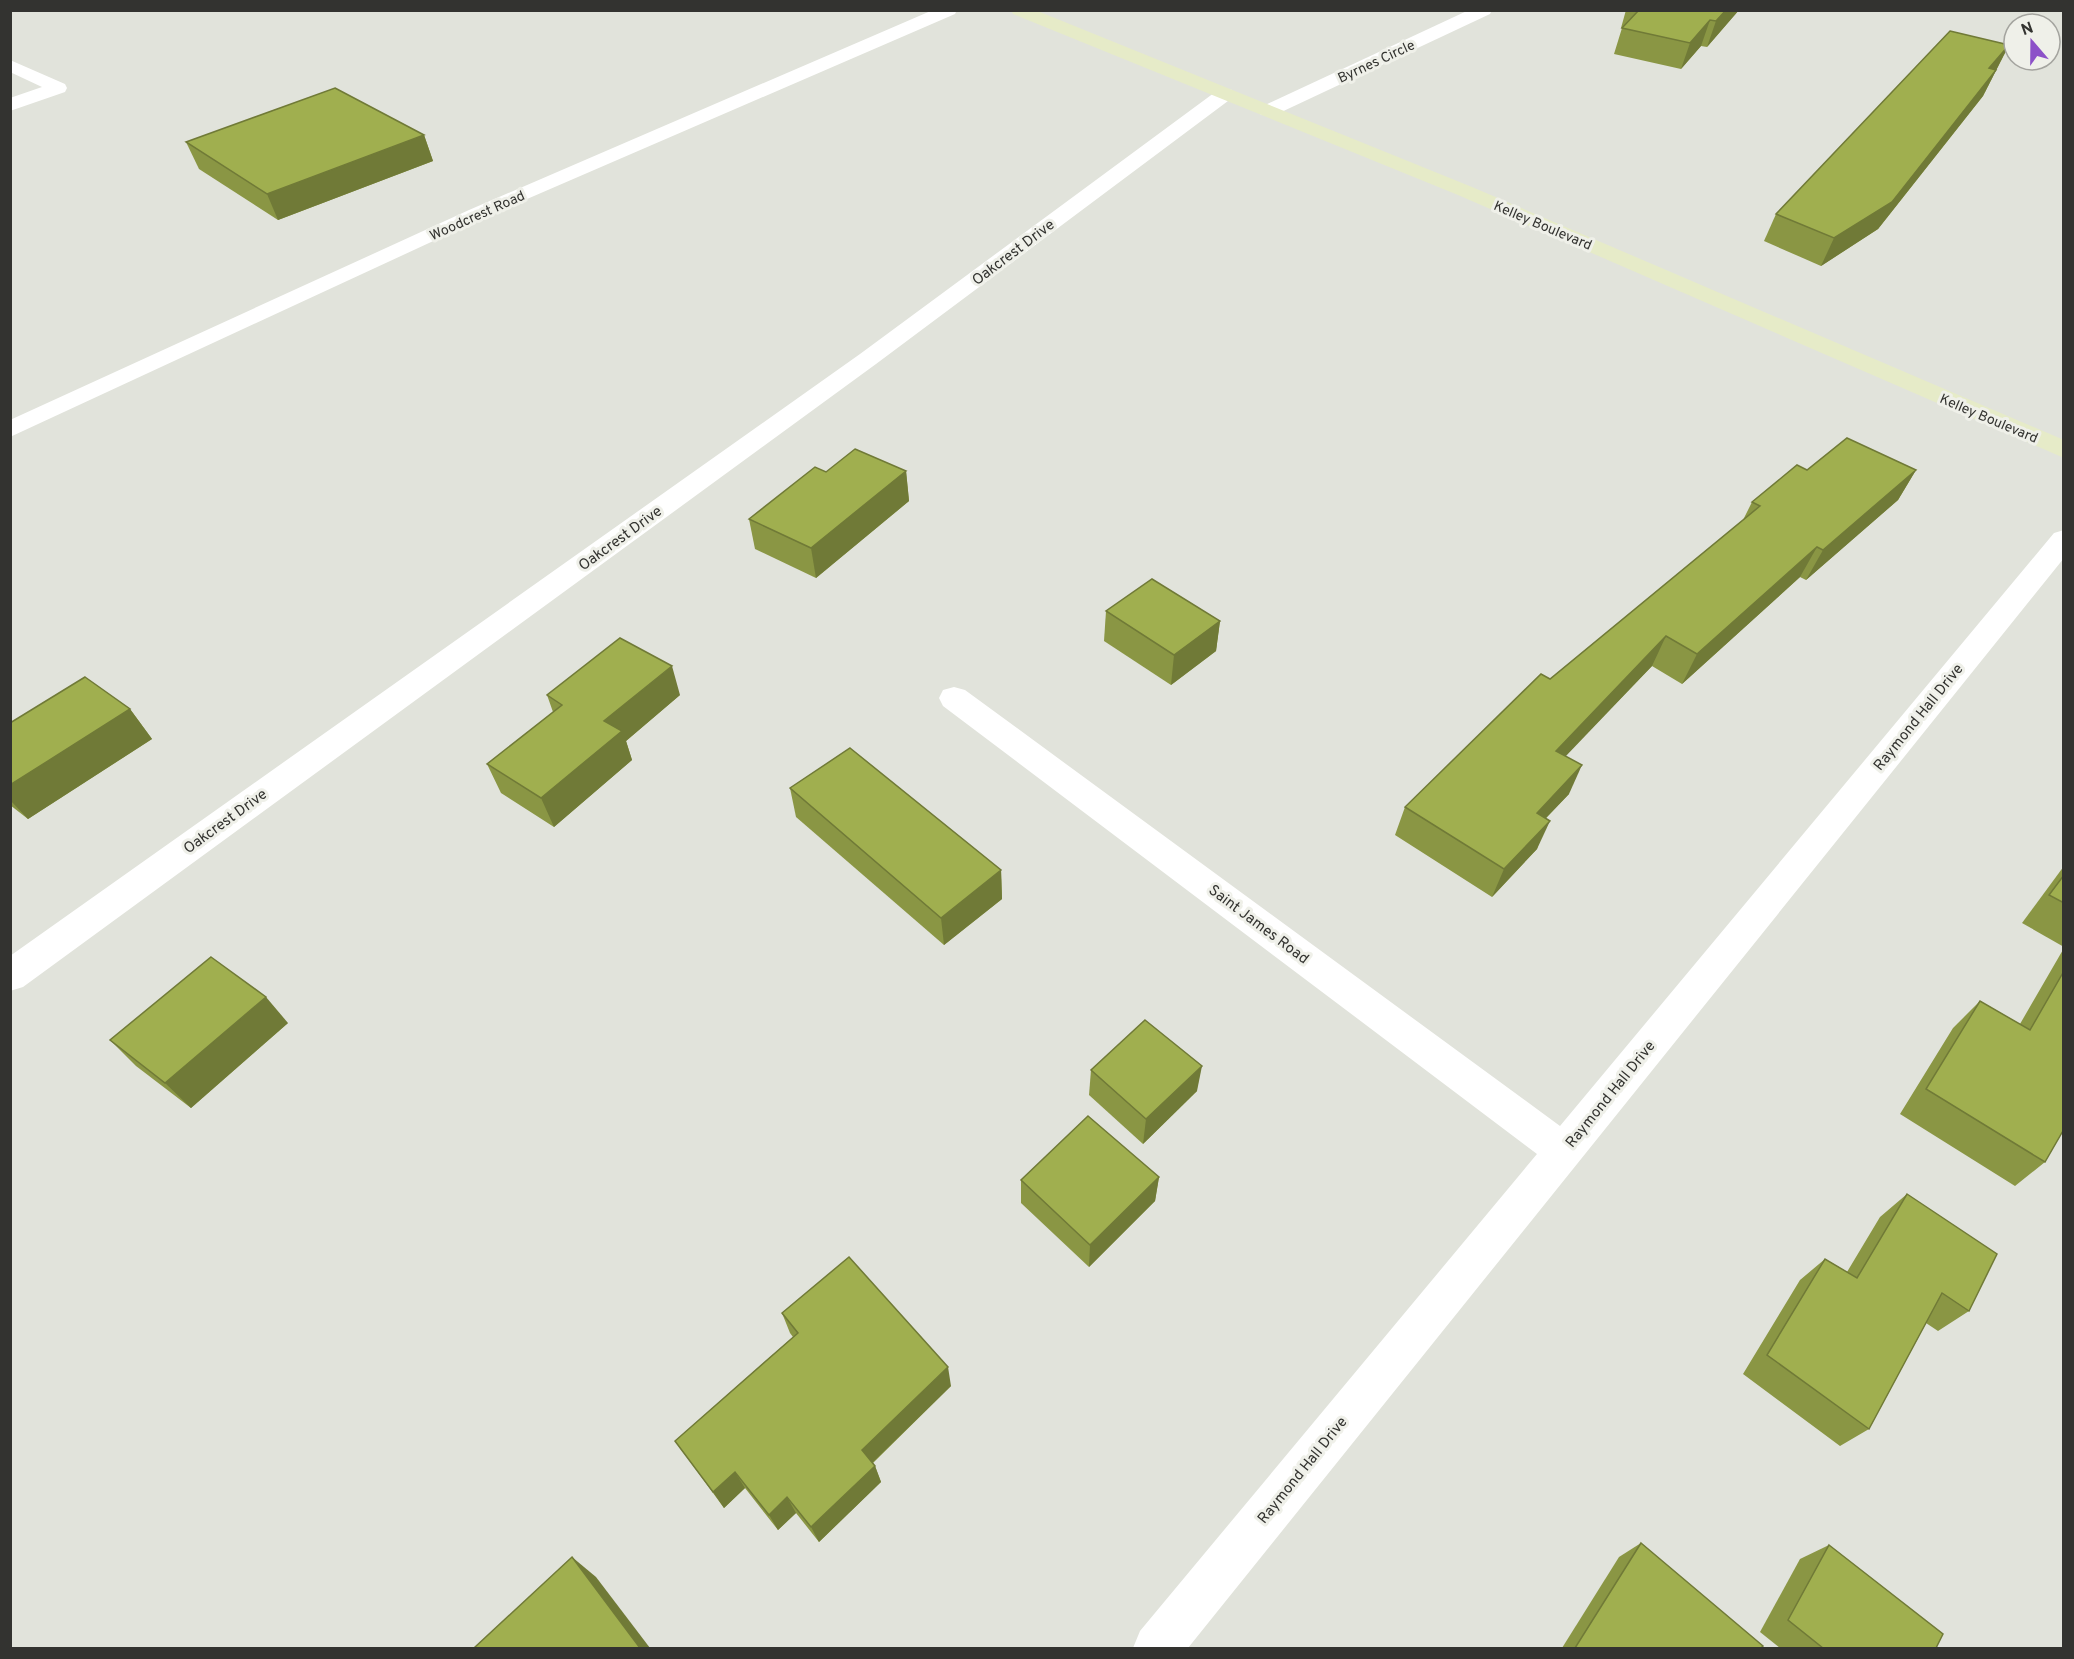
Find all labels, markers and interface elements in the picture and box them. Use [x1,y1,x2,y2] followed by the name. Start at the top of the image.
[2002,12,2062,72] north arrow
[2019,18,2036,41] text: N
[1335,37,1418,88] street label: Byrnes Circle
[427,188,528,245] street label: Woodcrest Road
[1491,198,1594,255] street label: Kelley Boulevard
[969,216,1059,290] street label: Oakcrest Drive
[1937,391,2040,448] street label: Kelley Boulevard
[575,503,666,576] street label: Oakcrest Drive
[1870,660,1968,775] street label: Raymond Hall Drive
[180,786,271,859] street label: Oakcrest Drive
[1204,881,1312,969] street label: Saint James Road
[1562,1037,1660,1152] street label: Raymond Hall Drive
[1254,1413,1352,1528] street label: Raymond Hall Drive

